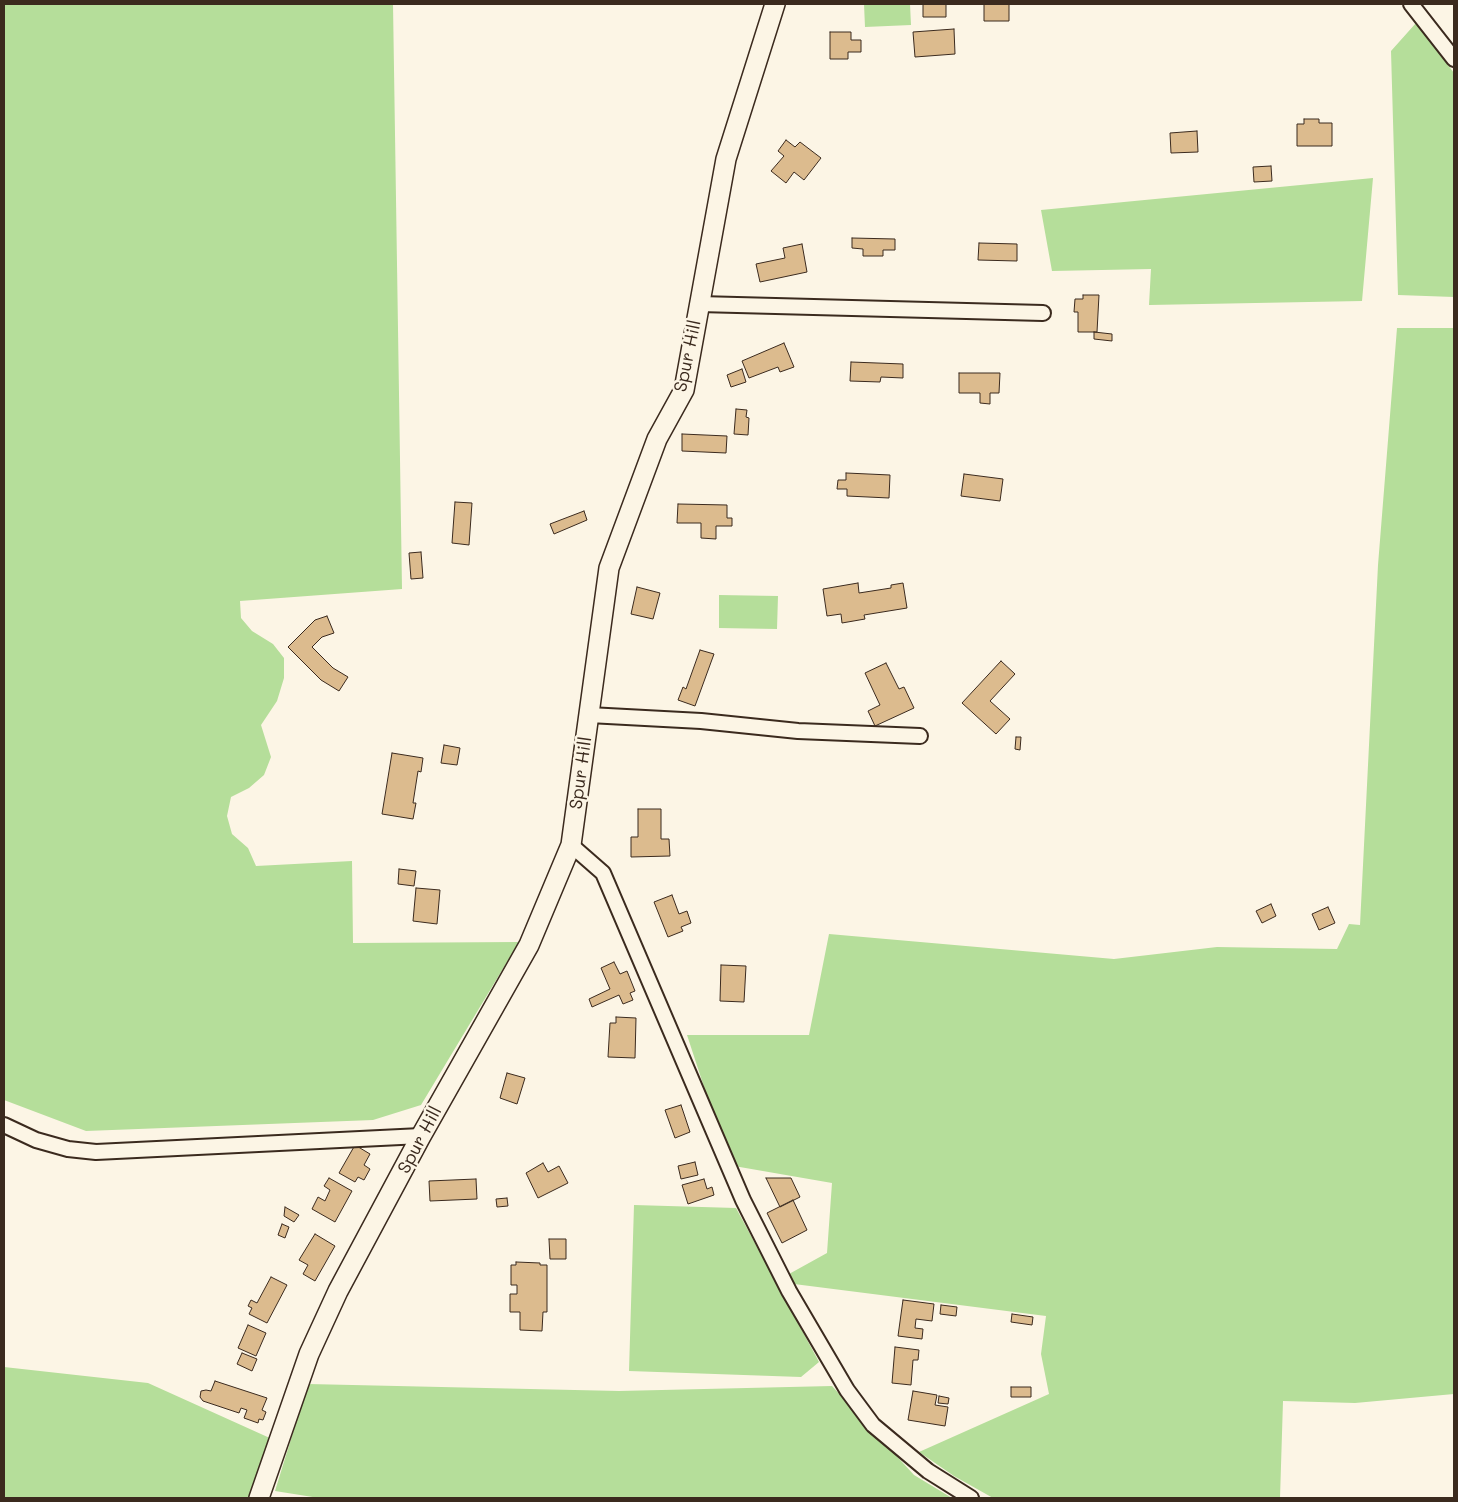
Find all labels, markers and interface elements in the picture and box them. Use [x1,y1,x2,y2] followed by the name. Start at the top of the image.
[670,318,706,394] street label: Spur Hill
[565,735,597,811] street label: Spur Hill
[393,1103,447,1177] street label: Spur Hill

